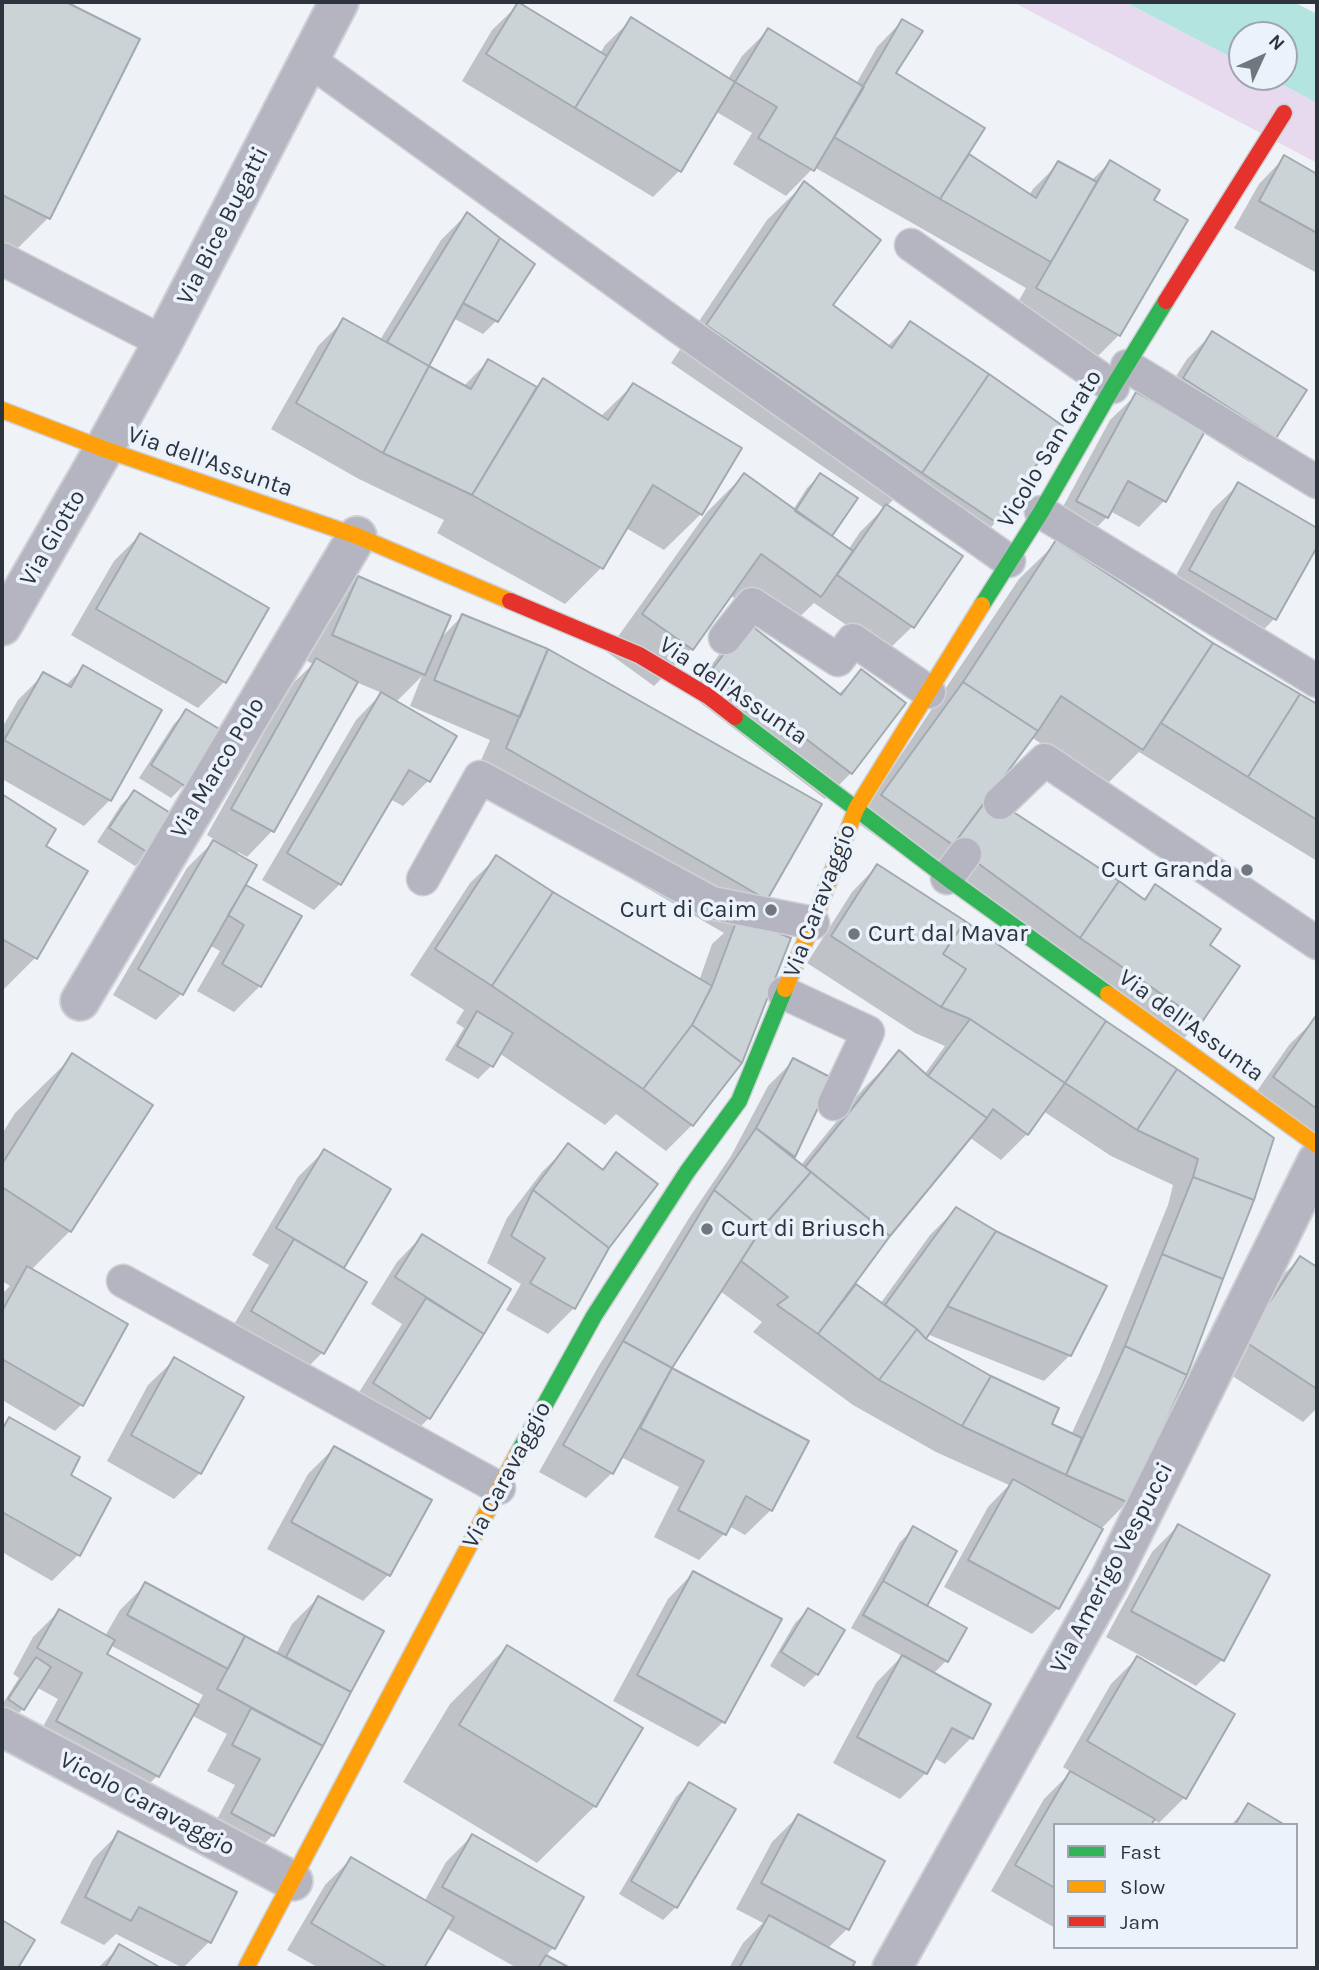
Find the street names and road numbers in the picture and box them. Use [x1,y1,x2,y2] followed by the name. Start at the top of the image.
[171,142,275,310] street label: Via Bice Bugatti
[992,365,1108,533] street label: Vicolo San Grato
[123,420,297,504] street label: Via dell'Assunta
[14,485,92,591] street label: Via Giotto
[653,631,813,751] street label: Via dell'Assunta
[165,692,271,844] street label: Via Marco Polo
[778,820,862,982] street label: Via Caravaggio
[1113,963,1269,1089] street label: Via dell'Assunta
[456,1397,558,1553] street label: Via Caravaggio
[1044,1458,1180,1678] street label: Via Amerigo Vespucci
[55,1746,239,1862] street label: Vicolo Caravaggio

